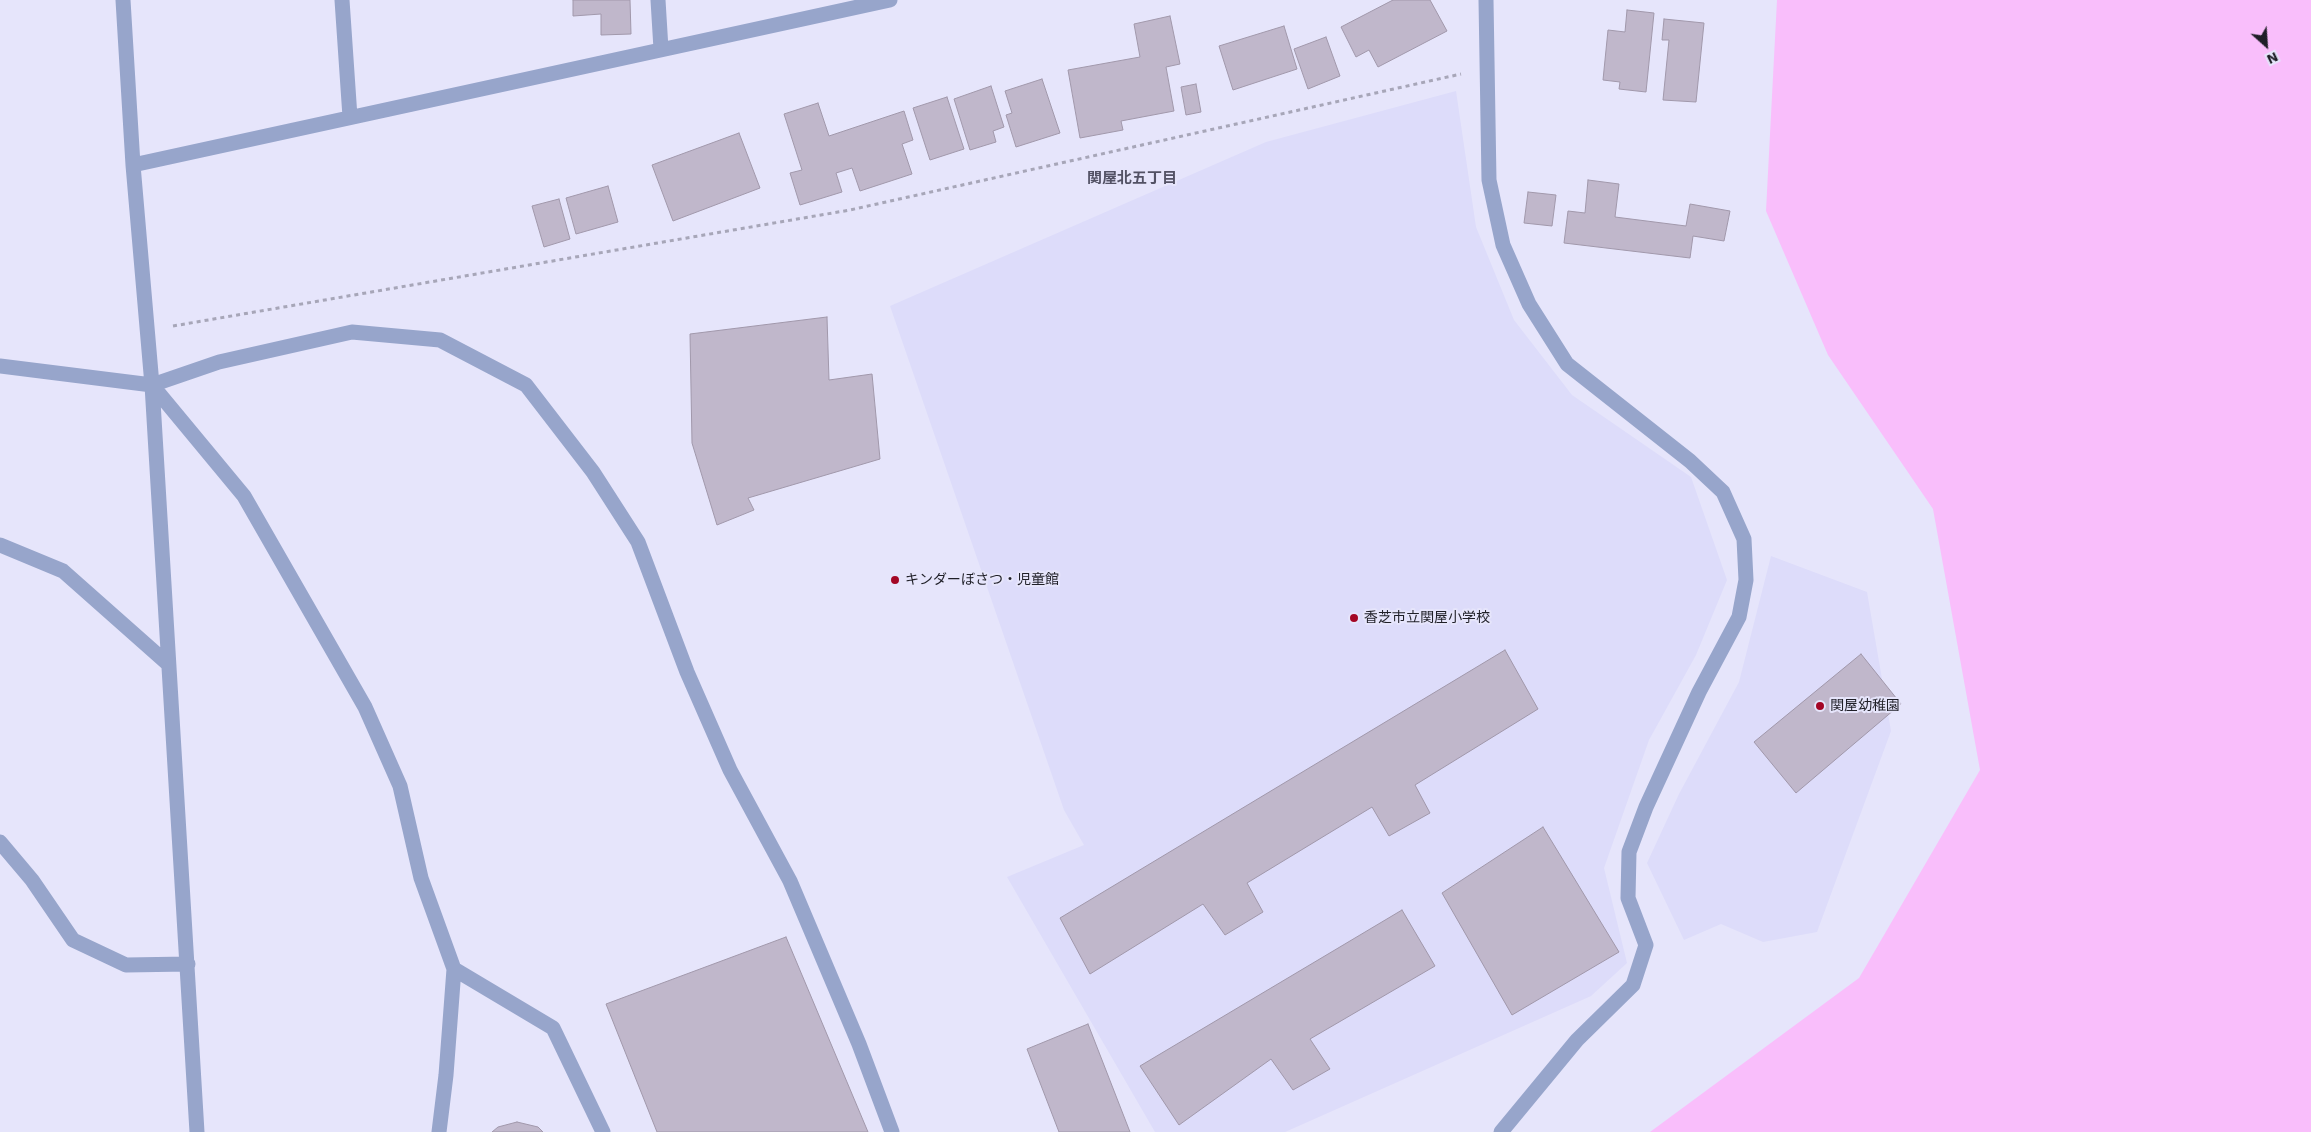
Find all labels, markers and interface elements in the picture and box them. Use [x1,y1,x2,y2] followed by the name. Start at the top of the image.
[2241,20,2291,70] north arrow
[2264,49,2281,68] text: N
[1087,170,1177,188] district label: 関屋北五丁目
[905,572,1059,588] place label: キンダーぼさつ・児童館
[889,574,901,586] marker: キンダーぼさつ・児童館
[1364,610,1490,626] place label: 香芝市立関屋小学校
[1348,612,1360,624] marker: 香芝市立関屋小学校
[1830,698,1900,714] place label: 関屋幼稚園
[1814,700,1826,712] marker: 関屋幼稚園

